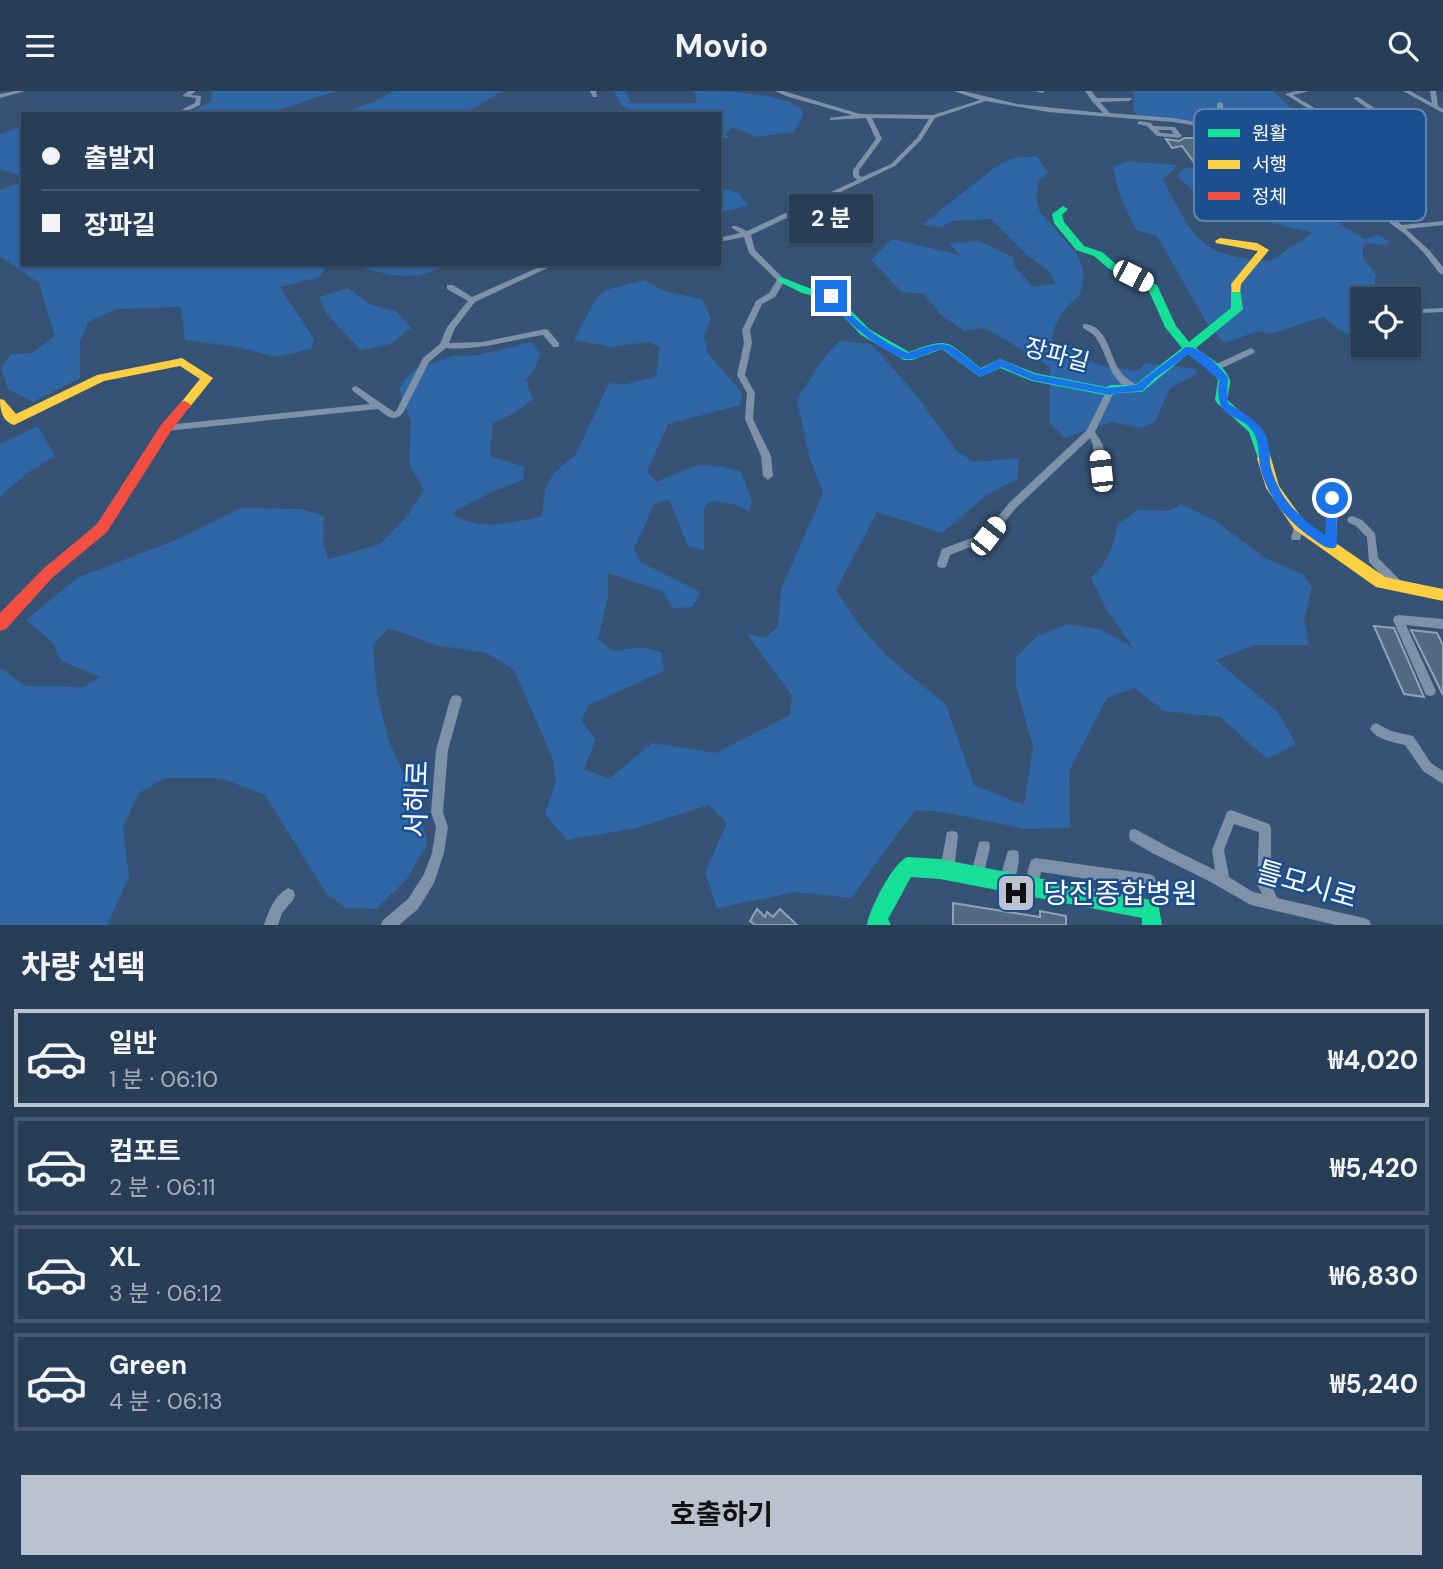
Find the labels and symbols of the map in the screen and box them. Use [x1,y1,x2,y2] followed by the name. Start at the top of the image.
[1194,109,1426,221] legend
[1252,121,1287,146] text: 원활
[1252,152,1287,177] text: 서행
[1252,184,1287,209] text: 정체
[789,195,873,243] callout: 2 분
[1110,257,1157,295] car
[815,280,847,312] route end
[1021,331,1093,378] street label: 장파길
[1089,449,1114,493] car
[1316,482,1348,514] route start
[967,513,1010,559] car
[397,760,436,838] street label: 서해로
[1252,852,1361,916] street label: 틀모시로
[995,872,1037,914] hospital icon: 당진종합병원
[1043,875,1198,912] place label: 당진종합병원

